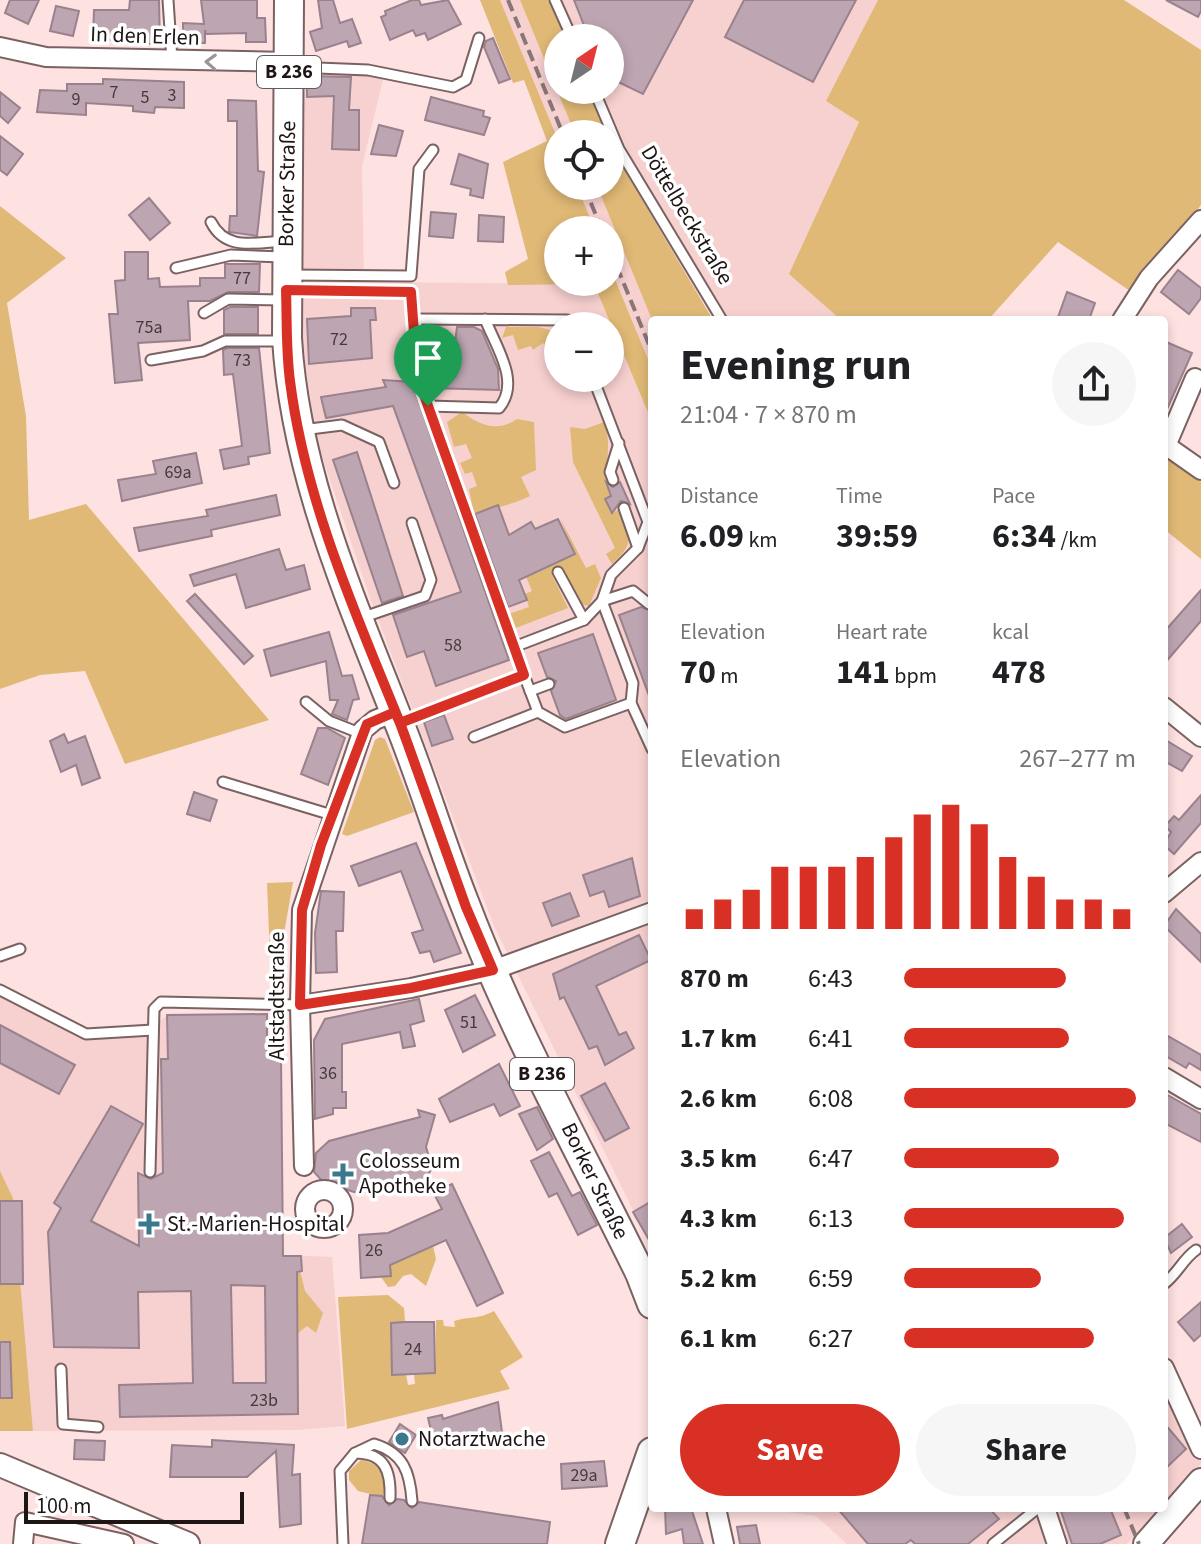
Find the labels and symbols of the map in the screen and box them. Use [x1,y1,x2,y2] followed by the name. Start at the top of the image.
[90,18,200,54] street label: In den Erlen
[544,24,624,104] north arrow
[204,54,217,71] one-way arrow
[257,56,321,88] road number: B 236
[110,80,119,105] house number: 7
[168,83,177,108] house number: 3
[141,85,150,110] house number: 5
[72,87,81,112] house number: 9
[270,120,304,247] street label: Borker Straße
[633,139,741,291] street label: Döttelbeckstraße
[233,266,251,291] house number: 77
[136,315,162,340] house number: 75a
[394,324,462,406] pin
[330,327,348,352] house number: 72
[233,348,251,373] house number: 73
[165,460,191,485] house number: 69a
[444,633,462,658] house number: 58
[261,931,293,1061] street label: Altstadtstraße
[460,1010,478,1035] house number: 51
[510,1058,574,1090] road number: B 236
[319,1061,337,1086] house number: 36
[553,1117,637,1245] street label: Borker Straße
[359,1145,461,1202] place label: Colosseum Apotheke
[334,1165,352,1183] marker: Colosseum Apotheke
[167,1208,345,1240] place label: St.-Marien-Hospital
[138,1213,160,1235] marker: St.-Marien-Hospital
[365,1238,383,1263] house number: 26
[404,1337,422,1362] house number: 24
[250,1388,278,1413] house number: 23b
[418,1423,546,1455] place label: Notarztwache
[393,1430,411,1448] marker: Notarztwache
[571,1463,597,1488] house number: 29a
[24,1488,244,1524] scale bar

